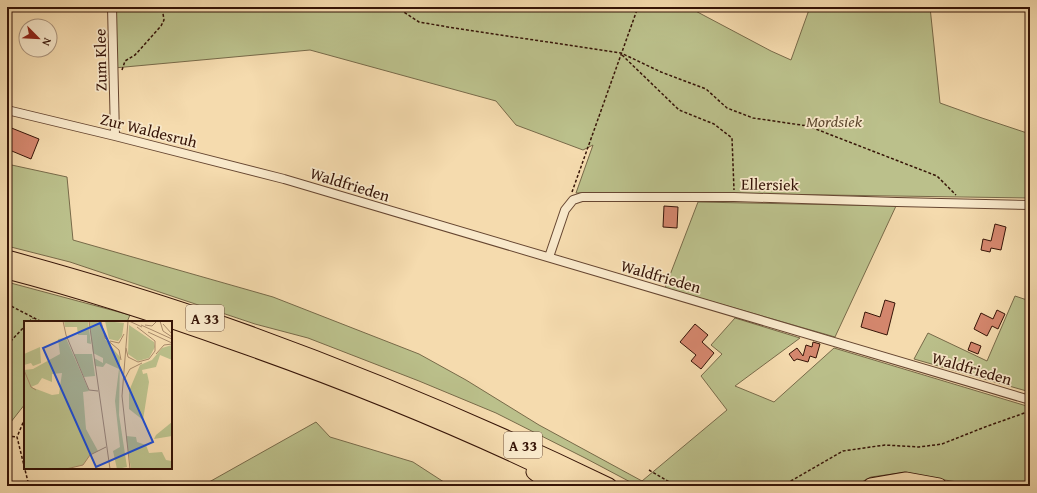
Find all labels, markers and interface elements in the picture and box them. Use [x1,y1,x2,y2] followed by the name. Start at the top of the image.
[18,18,58,58] north arrow
[87,28,113,92] street label: Zum Klee
[38,35,56,49] text: N
[98,106,200,154] street label: Zur Waldesruh
[806,109,863,133] park label: Mordsiek
[307,160,393,208] street label: Waldfrieden
[741,171,800,197] street label: Ellersiek
[618,253,704,299] street label: Waldfrieden
[186,305,224,331] road number: A 33
[24,321,172,469] inset map
[929,345,1015,391] street label: Waldfrieden
[504,432,542,458] road number: A 33

